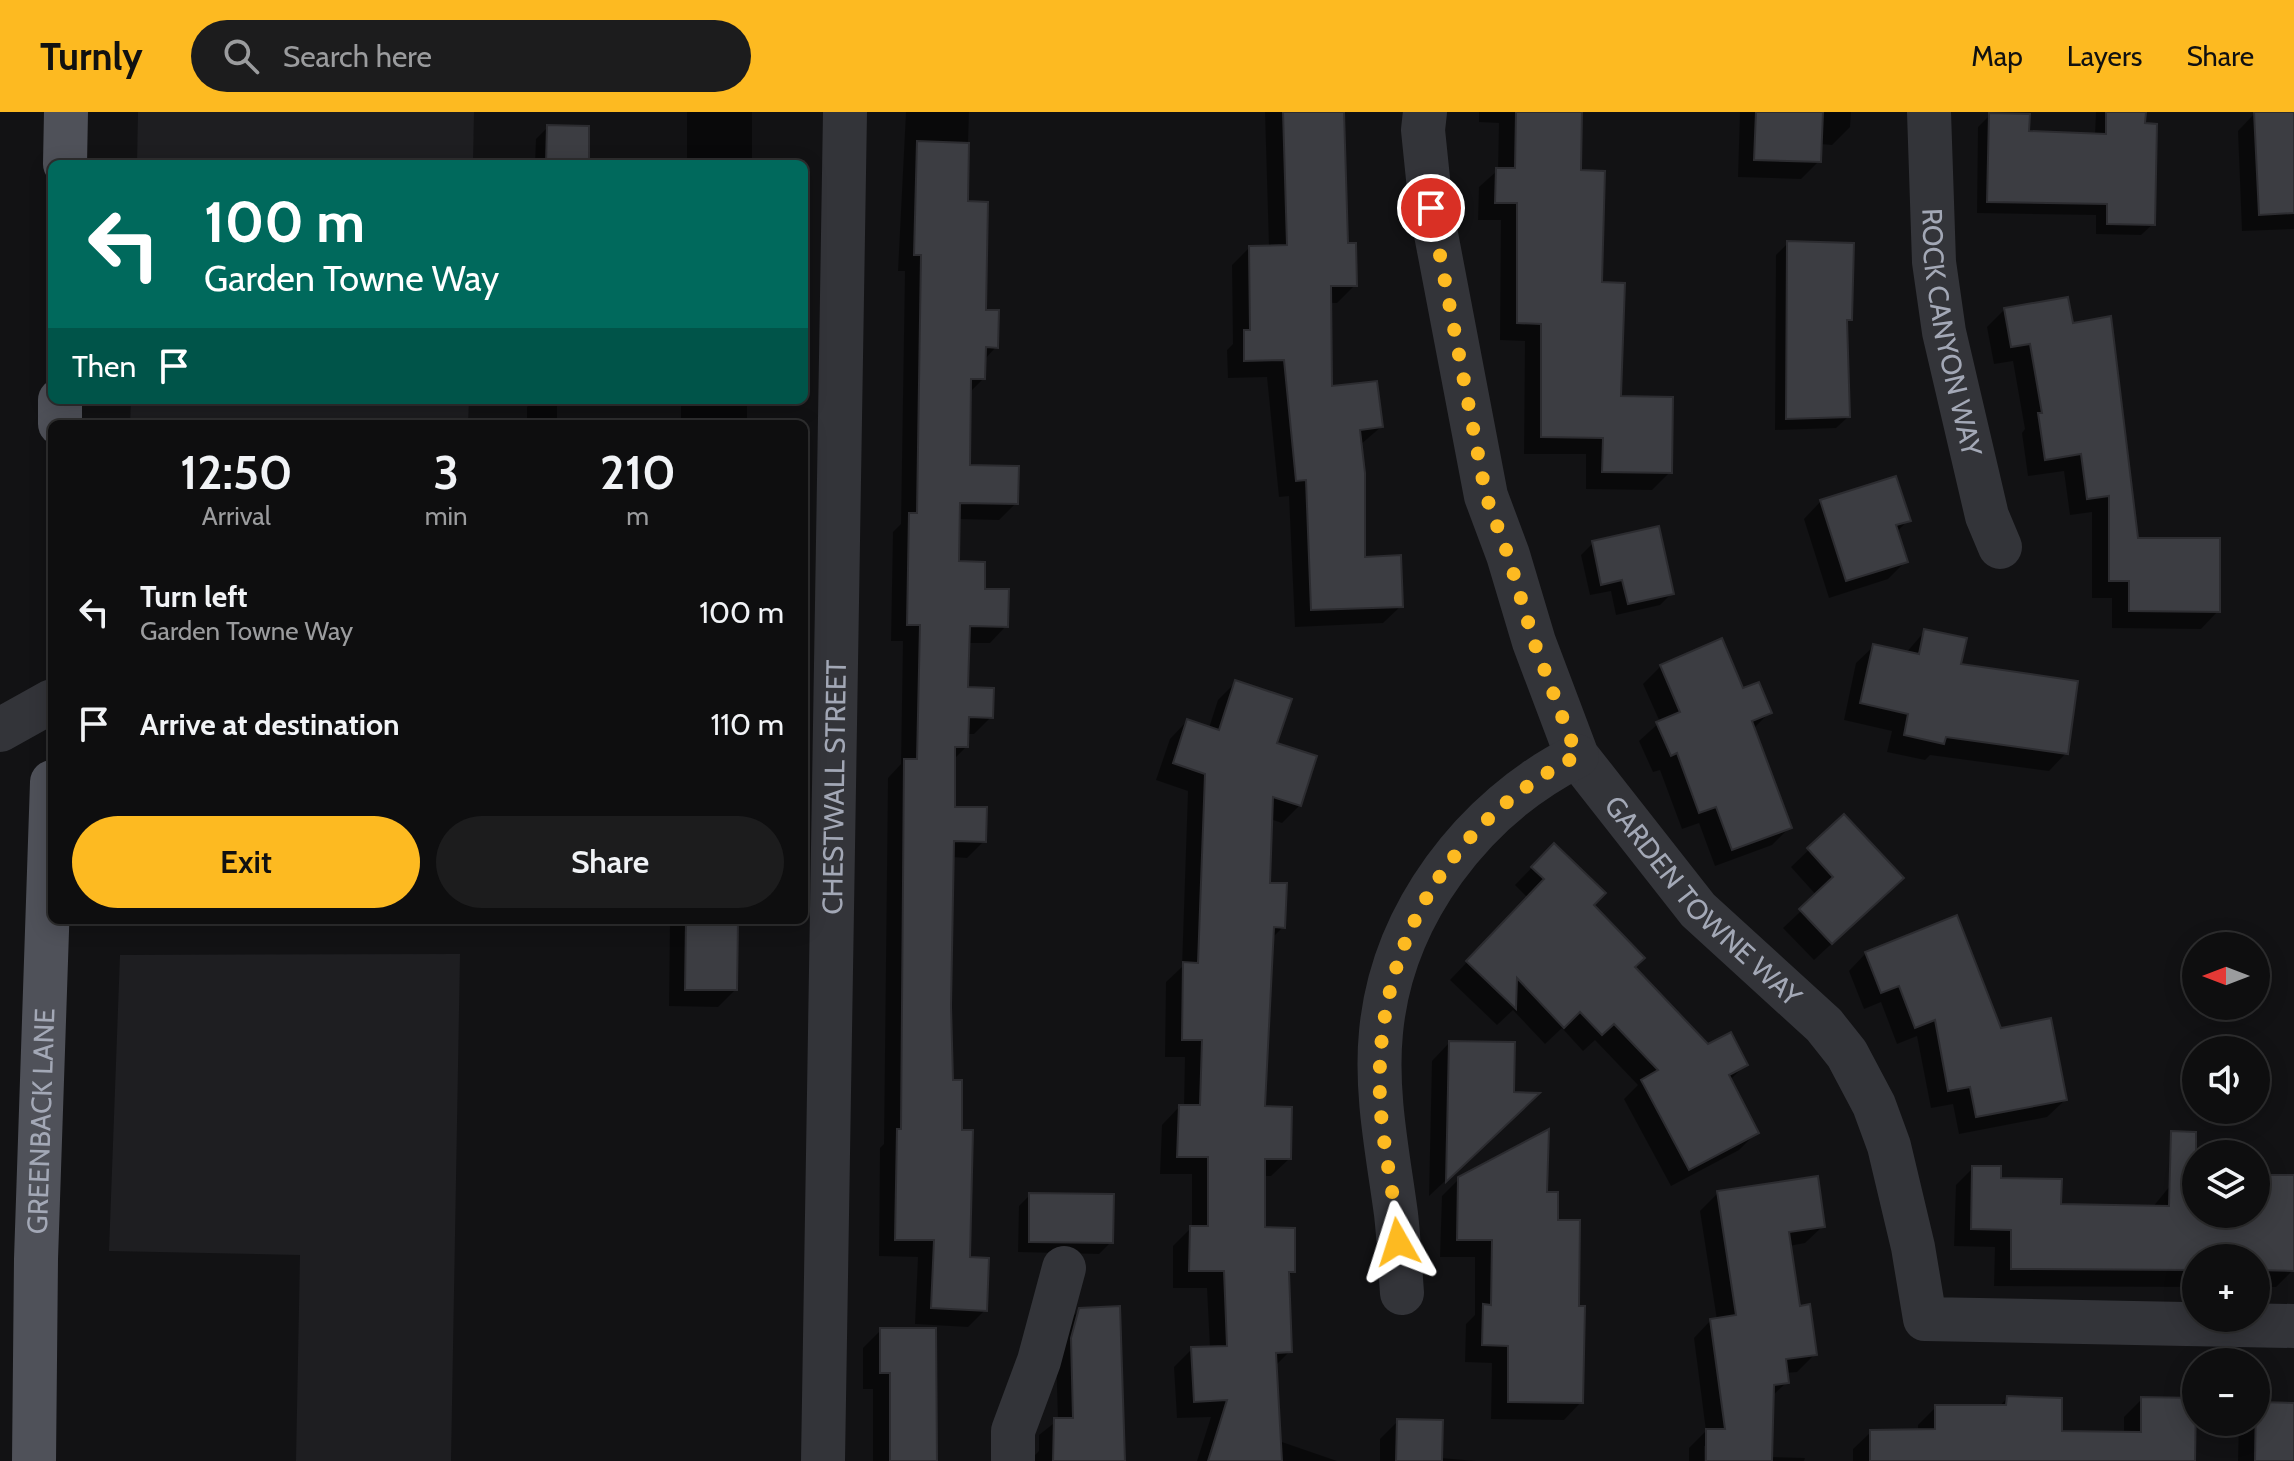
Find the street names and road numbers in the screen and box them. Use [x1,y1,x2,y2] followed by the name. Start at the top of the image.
[1915,208,1990,461] street label: ROCK CANYON WAY
[815,659,853,915] street label: CHESTWALL STREET
[1598,789,1810,1014] street label: GARDEN TOWNE WAY
[20,1008,61,1235] street label: GREENBACK LANE

